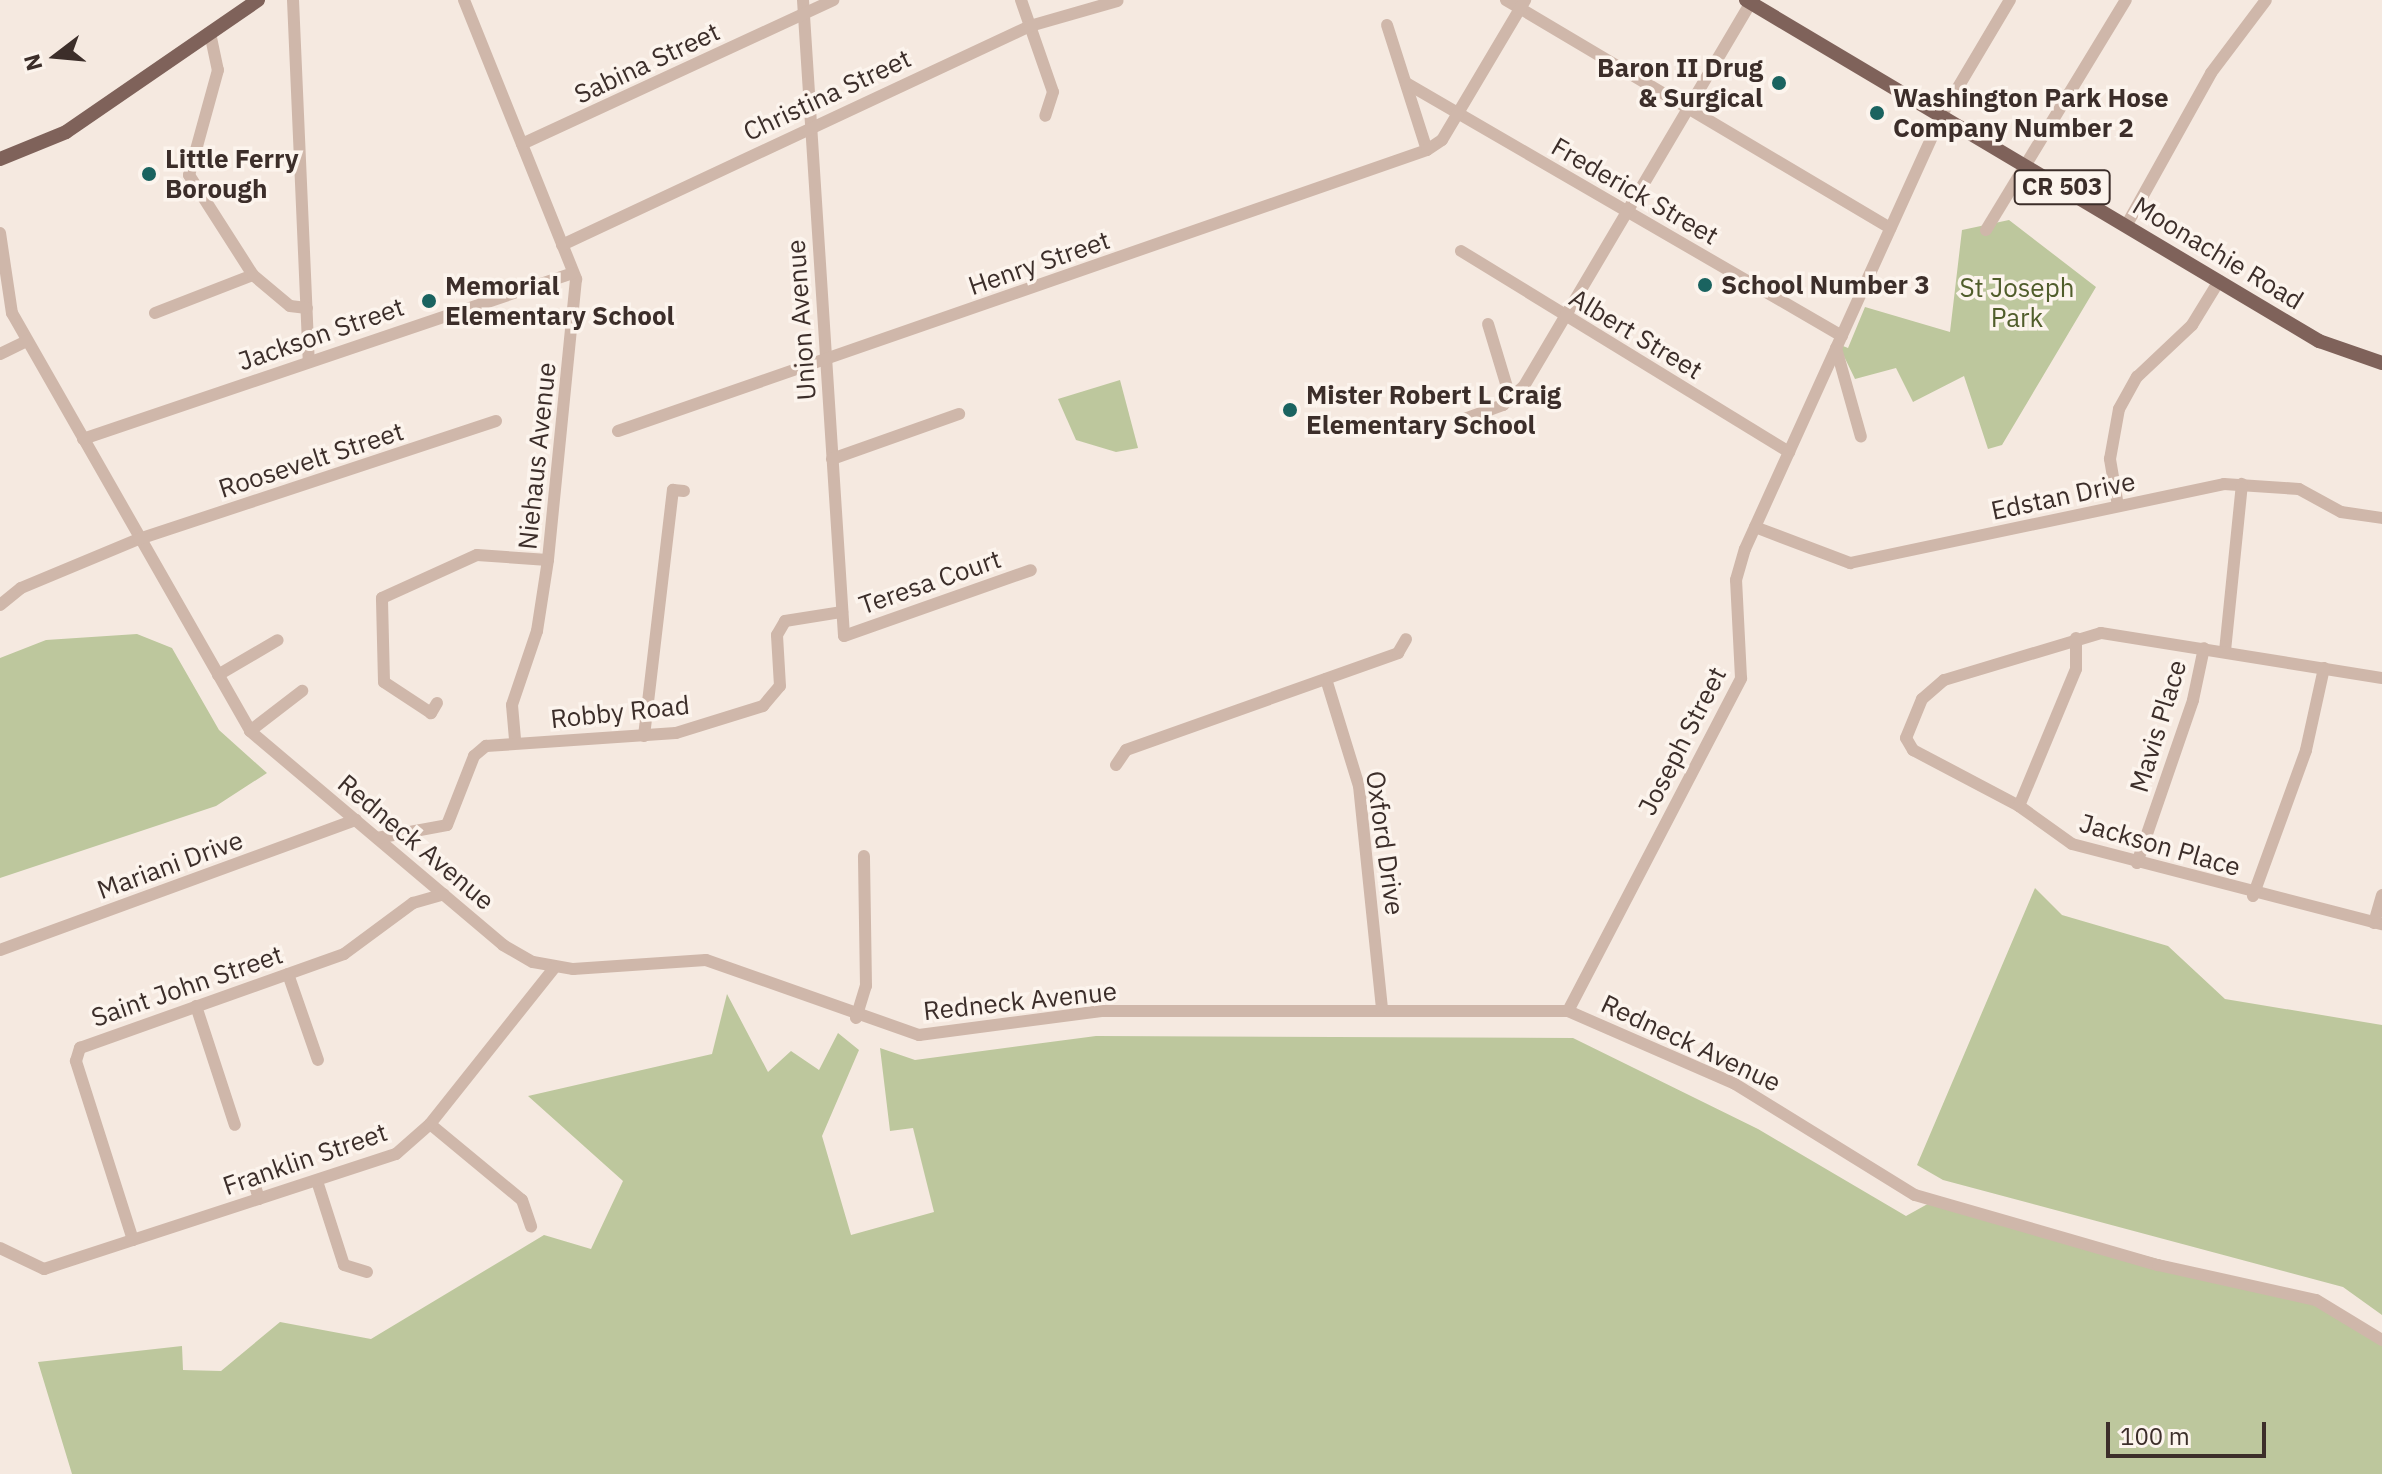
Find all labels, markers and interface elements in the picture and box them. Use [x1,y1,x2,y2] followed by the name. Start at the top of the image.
[16,16,96,96] north arrow
[569,16,725,110] street label: Sabina Street
[738,43,916,147] street label: Christina Street
[16,51,49,74] text: N
[1597,52,1763,114] place label: Baron II Drug & Surgical
[1770,74,1788,92] marker: Baron II Drug & Surgical
[1893,82,2169,144] place label: Washington Park Hose Company Number 2
[1868,104,1886,122] marker: Washington Park Hose Company Number 2
[1546,131,1724,251] street label: Frederick Street
[165,143,299,204] place label: Little Ferry Borough
[140,165,158,183] marker: Little Ferry Borough
[2012,167,2112,207] road number: CR 503
[2127,190,2309,316] street label: Moonachie Road
[964,224,1114,302] street label: Henry Street
[780,239,822,401] street label: Union Avenue
[1721,269,1930,301] place label: School Number 3
[445,270,674,332] place label: Memorial Elementary School
[1960,272,2074,334] park label: St Joseph Park
[1696,276,1714,294] marker: School Number 3
[1564,282,1708,386] street label: Albert Street
[234,291,408,377] street label: Jackson Street
[420,292,438,310] marker: Memorial Elementary School
[512,361,562,551] street label: Niehaus Avenue
[1306,379,1561,440] place label: Mister Robert L Craig Elementary School
[1281,401,1299,419] marker: Mister Robert L Craig Elementary School
[215,415,407,505] street label: Roosevelt Street
[1988,465,2138,527] street label: Edstan Drive
[855,543,1005,621] street label: Teresa Court
[2123,656,2193,796] street label: Mavis Place
[1631,662,1733,820] street label: Joseph Street
[549,689,691,735] street label: Robby Road
[332,768,500,916] street label: Redneck Avenue
[1359,769,1411,917] street label: Oxford Drive
[2076,807,2244,883] street label: Jackson Place
[93,824,247,906] street label: Mariani Drive
[87,939,287,1033] street label: Saint John Street
[922,975,1118,1027] street label: Redneck Avenue
[1596,988,1786,1098] street label: Redneck Avenue
[219,1116,391,1202] street label: Franklin Street
[2110,1406,2270,1456] scale bar
[2120,1420,2190,1452] text: 100 m

